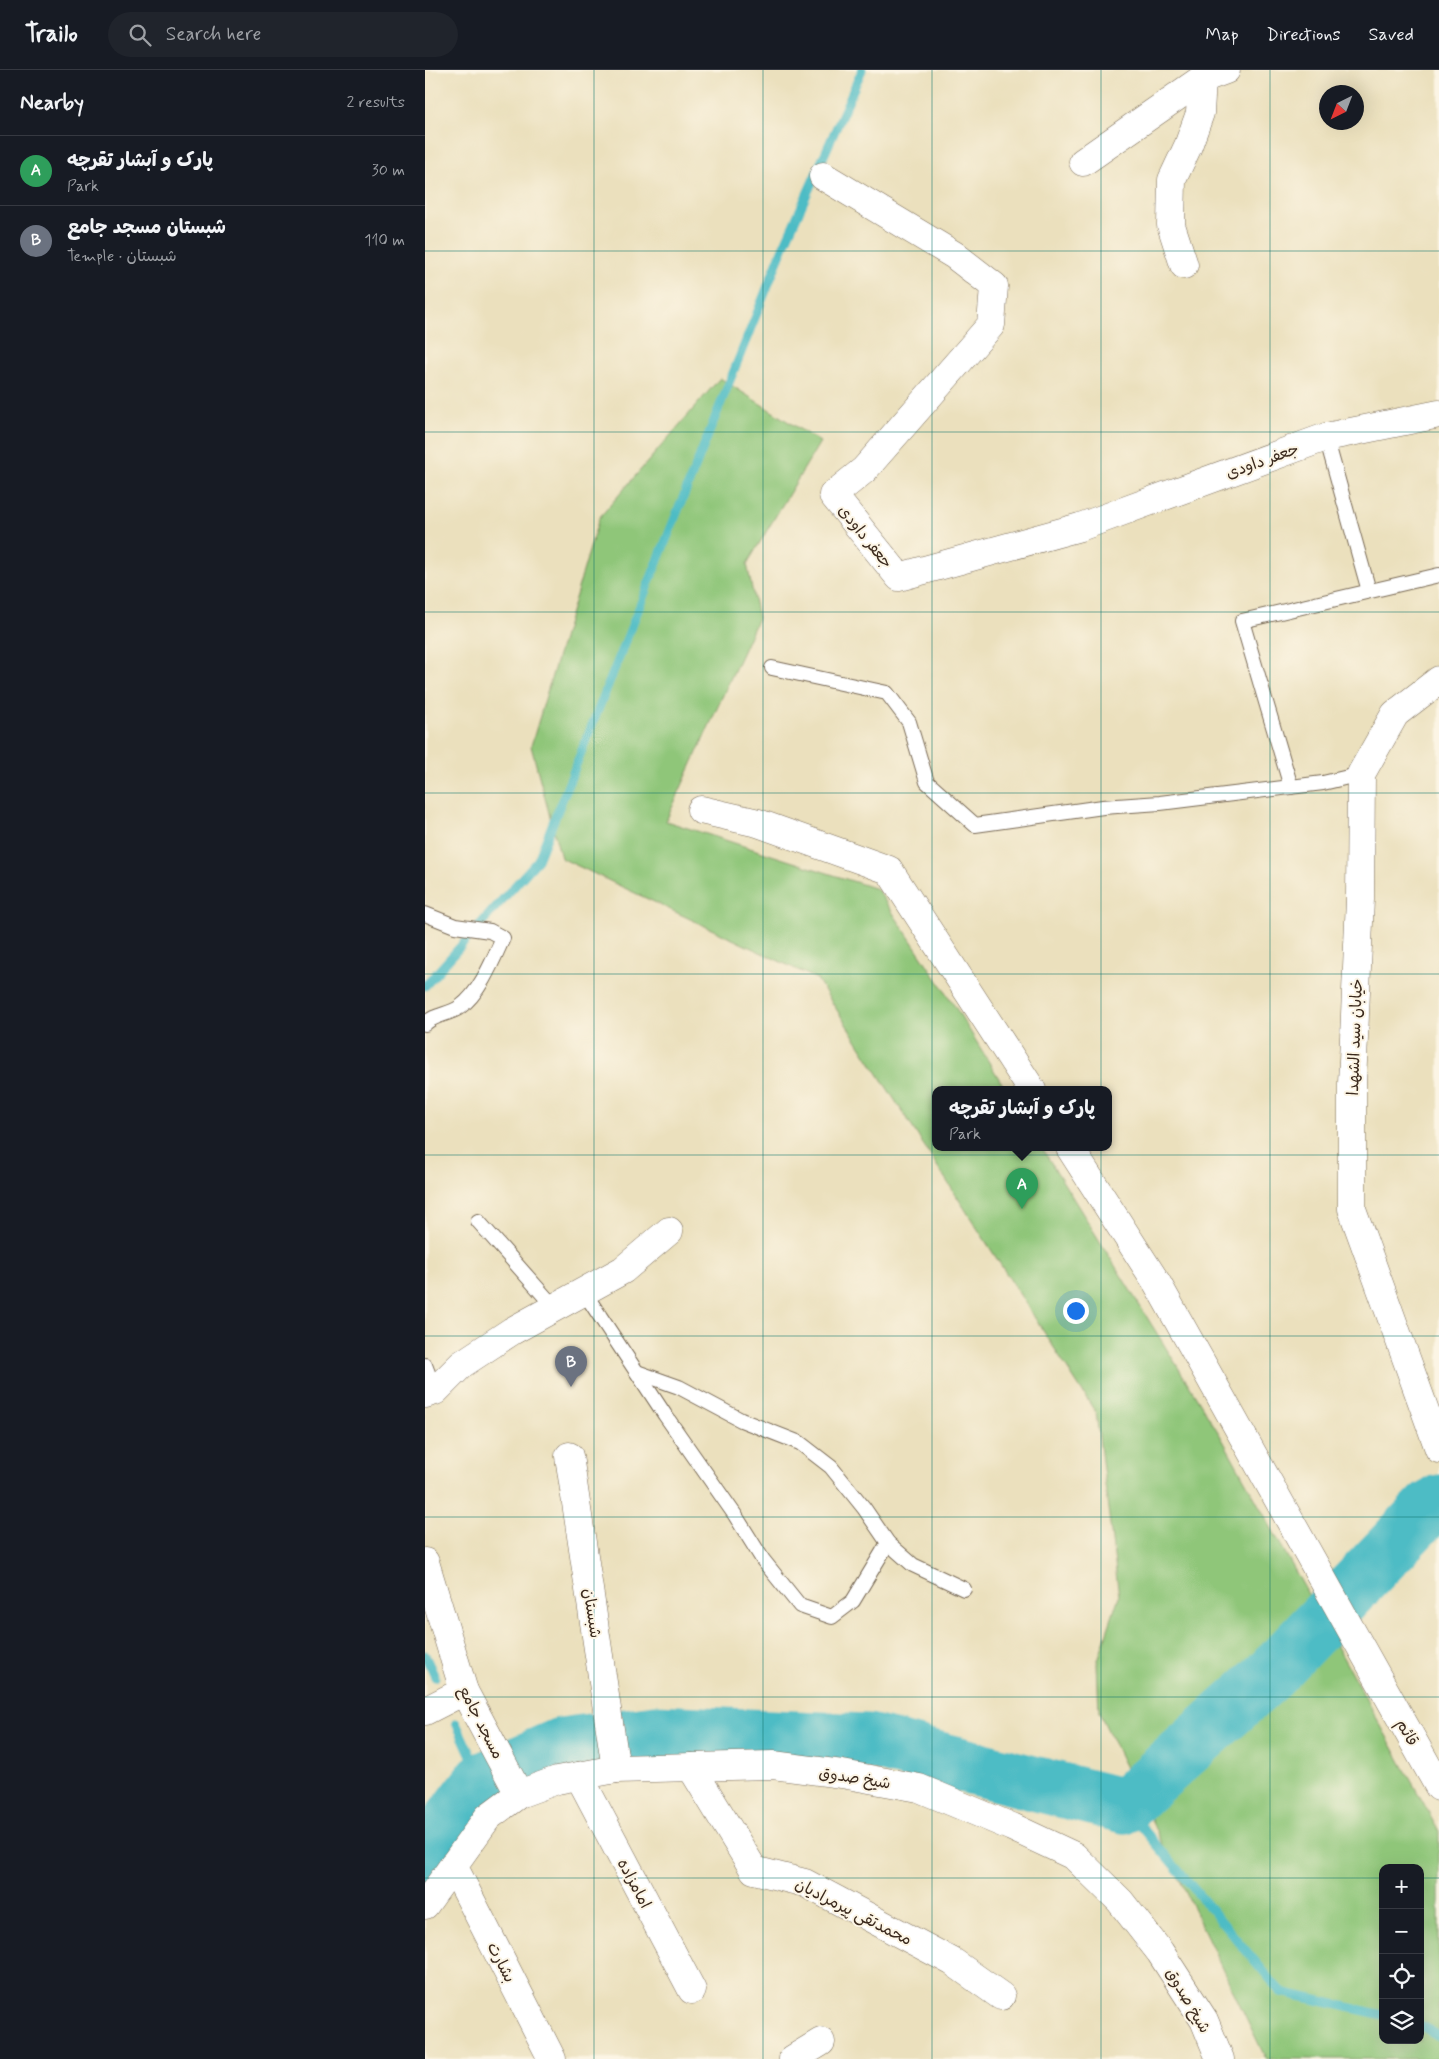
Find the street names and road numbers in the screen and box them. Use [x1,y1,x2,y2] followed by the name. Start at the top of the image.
[1223,439,1302,484] street label: جعفر داودی
[833,501,897,573] street label: جعفر داودی
[1343,978,1368,1096] street label: خیابان سید الشهدا
[577,1587,606,1640] street label: شبستان
[453,1682,508,1763] street label: مسجد جامع
[1390,1715,1423,1750] street label: قائم
[817,1762,892,1795] street label: شیخ صدوق
[612,1855,656,1912] street label: امامزاده
[791,1874,915,1951] street label: محمدتقی پیرمرادیان
[482,1939,520,1986] street label: بشارت
[1161,1964,1215,2037] street label: شیخ صدوق

